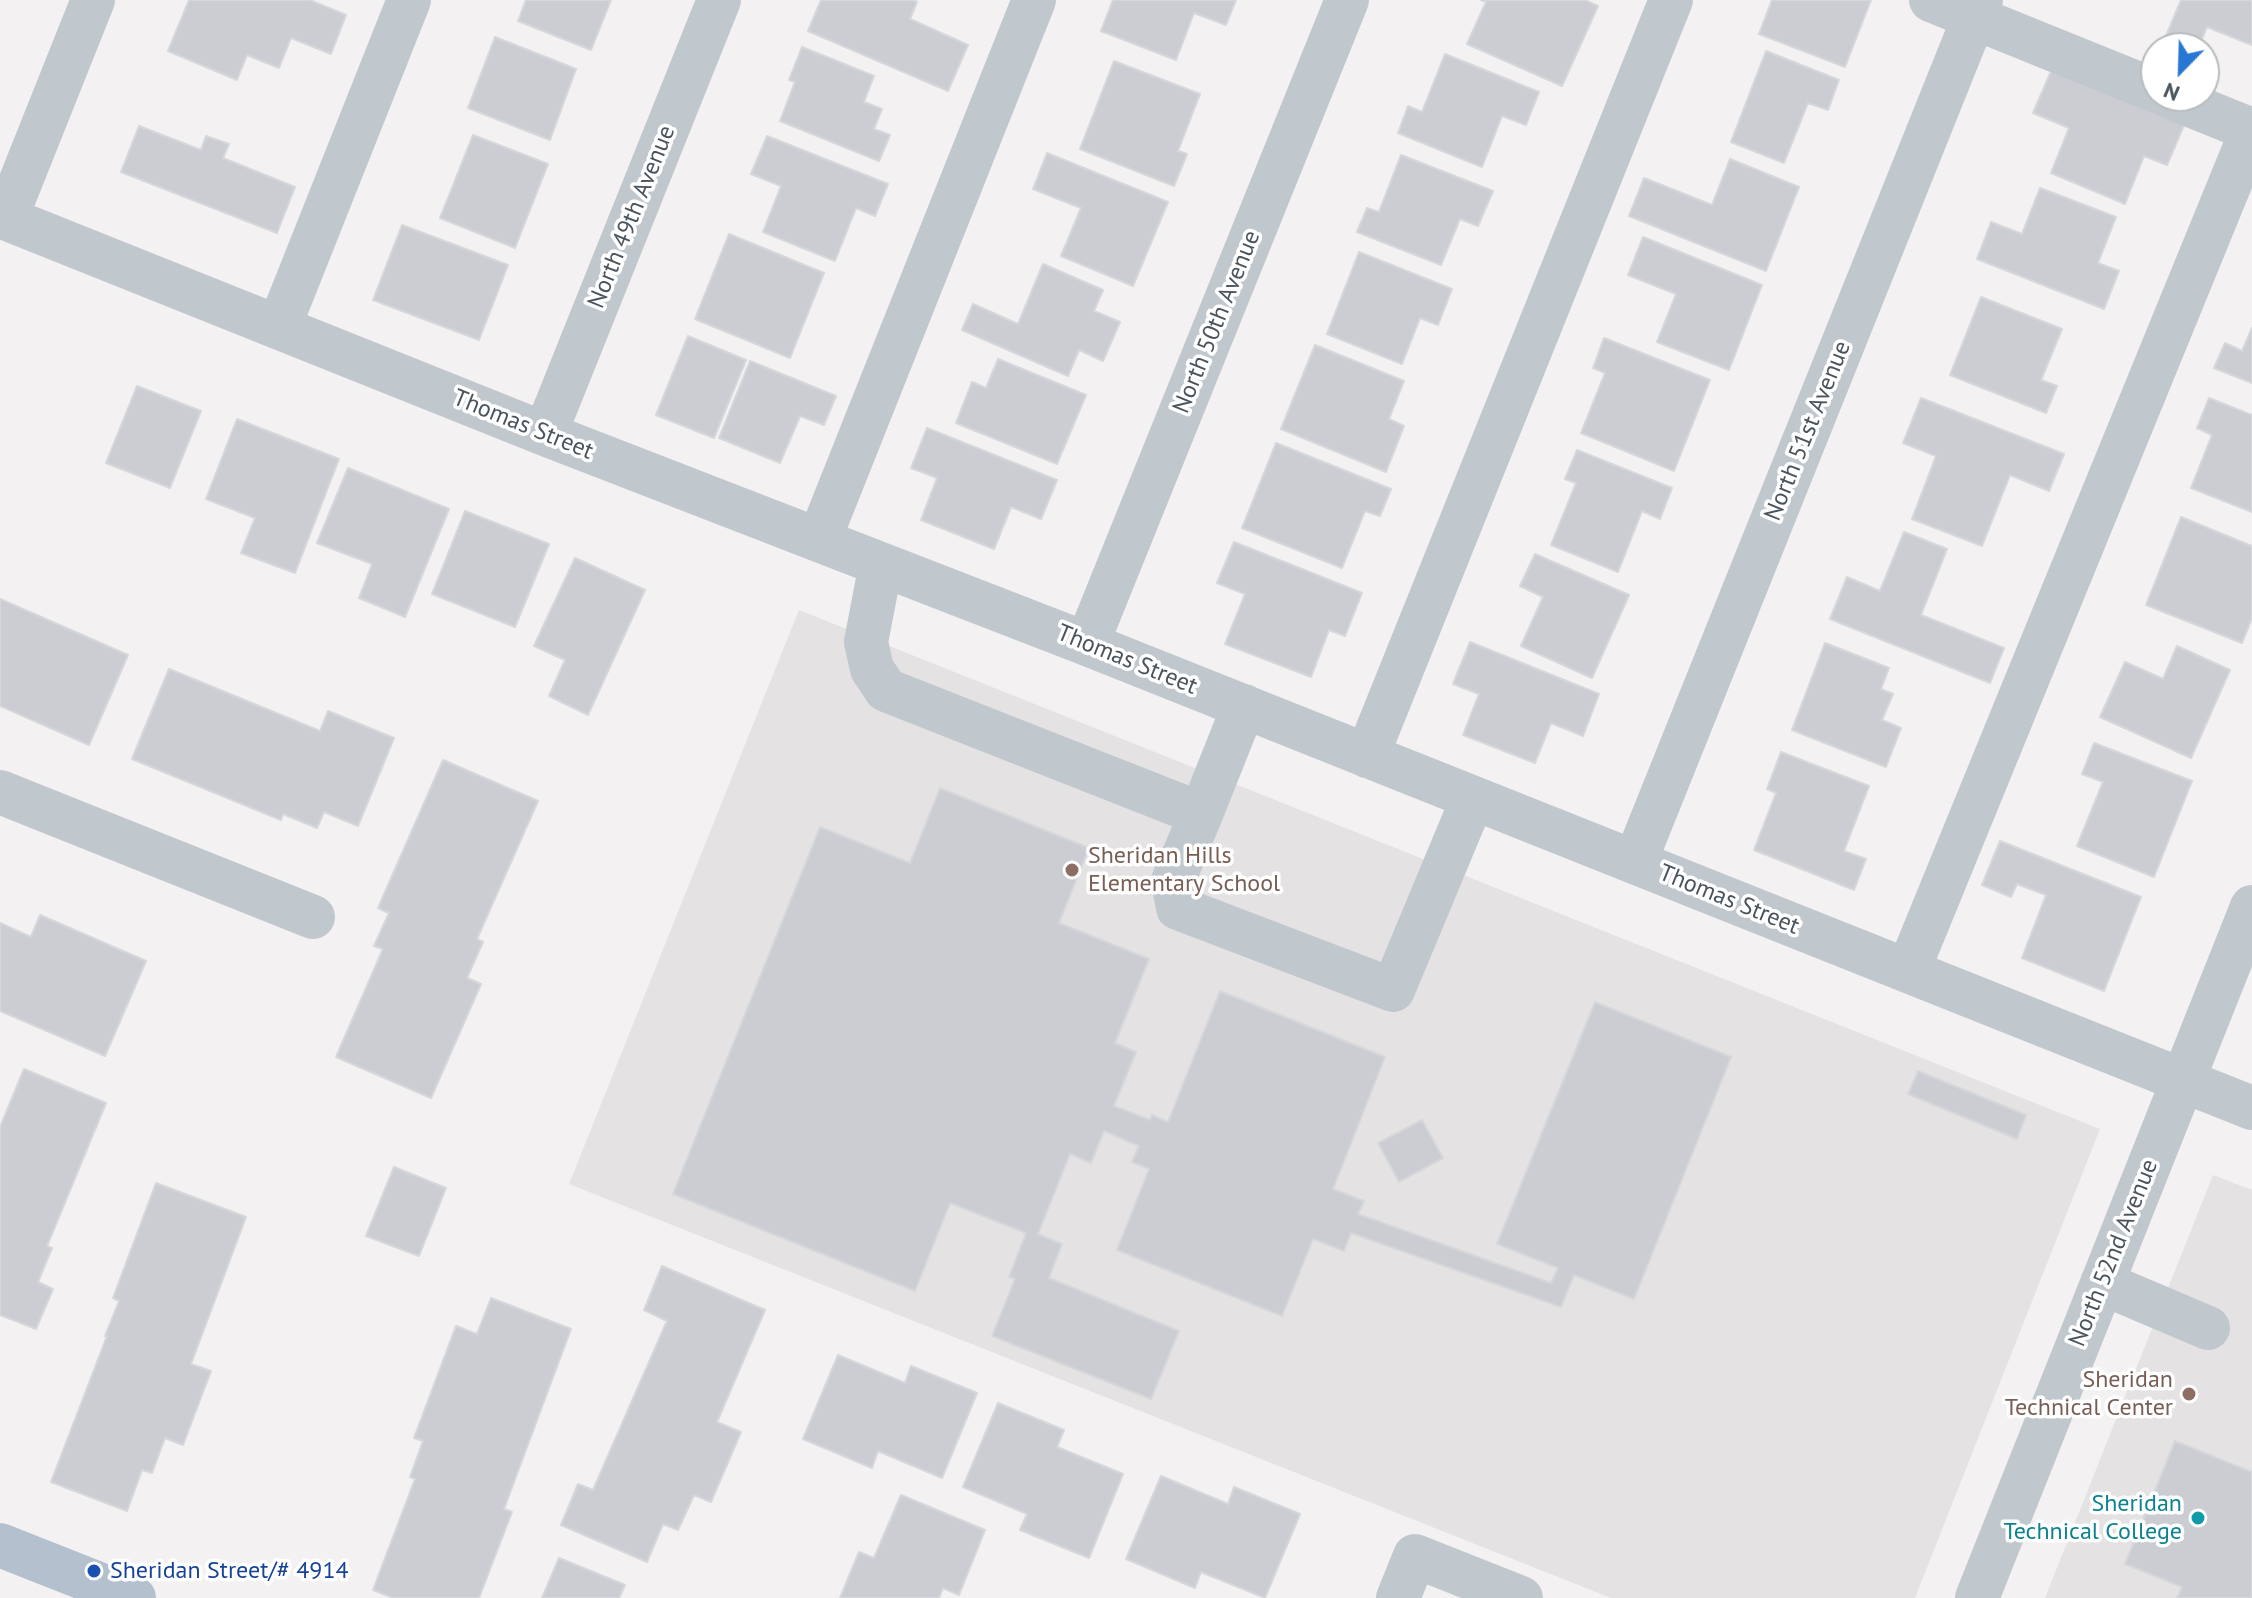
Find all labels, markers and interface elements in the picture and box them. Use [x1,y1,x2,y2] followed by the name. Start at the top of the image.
[2140,32,2220,112] north arrow
[2159,77,2184,108] text: N
[582,122,682,312] street label: North 49th Avenue
[1167,227,1267,417] street label: North 50th Avenue
[1759,337,1857,525] street label: North 51st Avenue
[449,384,597,466] street label: Thomas Street
[1053,619,1201,701] street label: Thomas Street
[1088,842,1280,898] place label: Sheridan Hills Elementary School
[1655,859,1803,941] street label: Thomas Street
[1063,861,1081,879] marker: Sheridan Hills Elementary School
[2063,1155,2165,1351] street label: North 52nd Avenue
[2005,1366,2173,1422] place label: Sheridan Technical Center
[2180,1385,2198,1403] marker: Sheridan Technical Center
[2003,1490,2182,1546] place label: Sheridan Technical College
[2189,1509,2207,1527] marker: Sheridan Technical College
[110,1557,349,1585] place label: Sheridan Street/# 4914
[85,1562,103,1580] marker: Sheridan Street/# 4914

